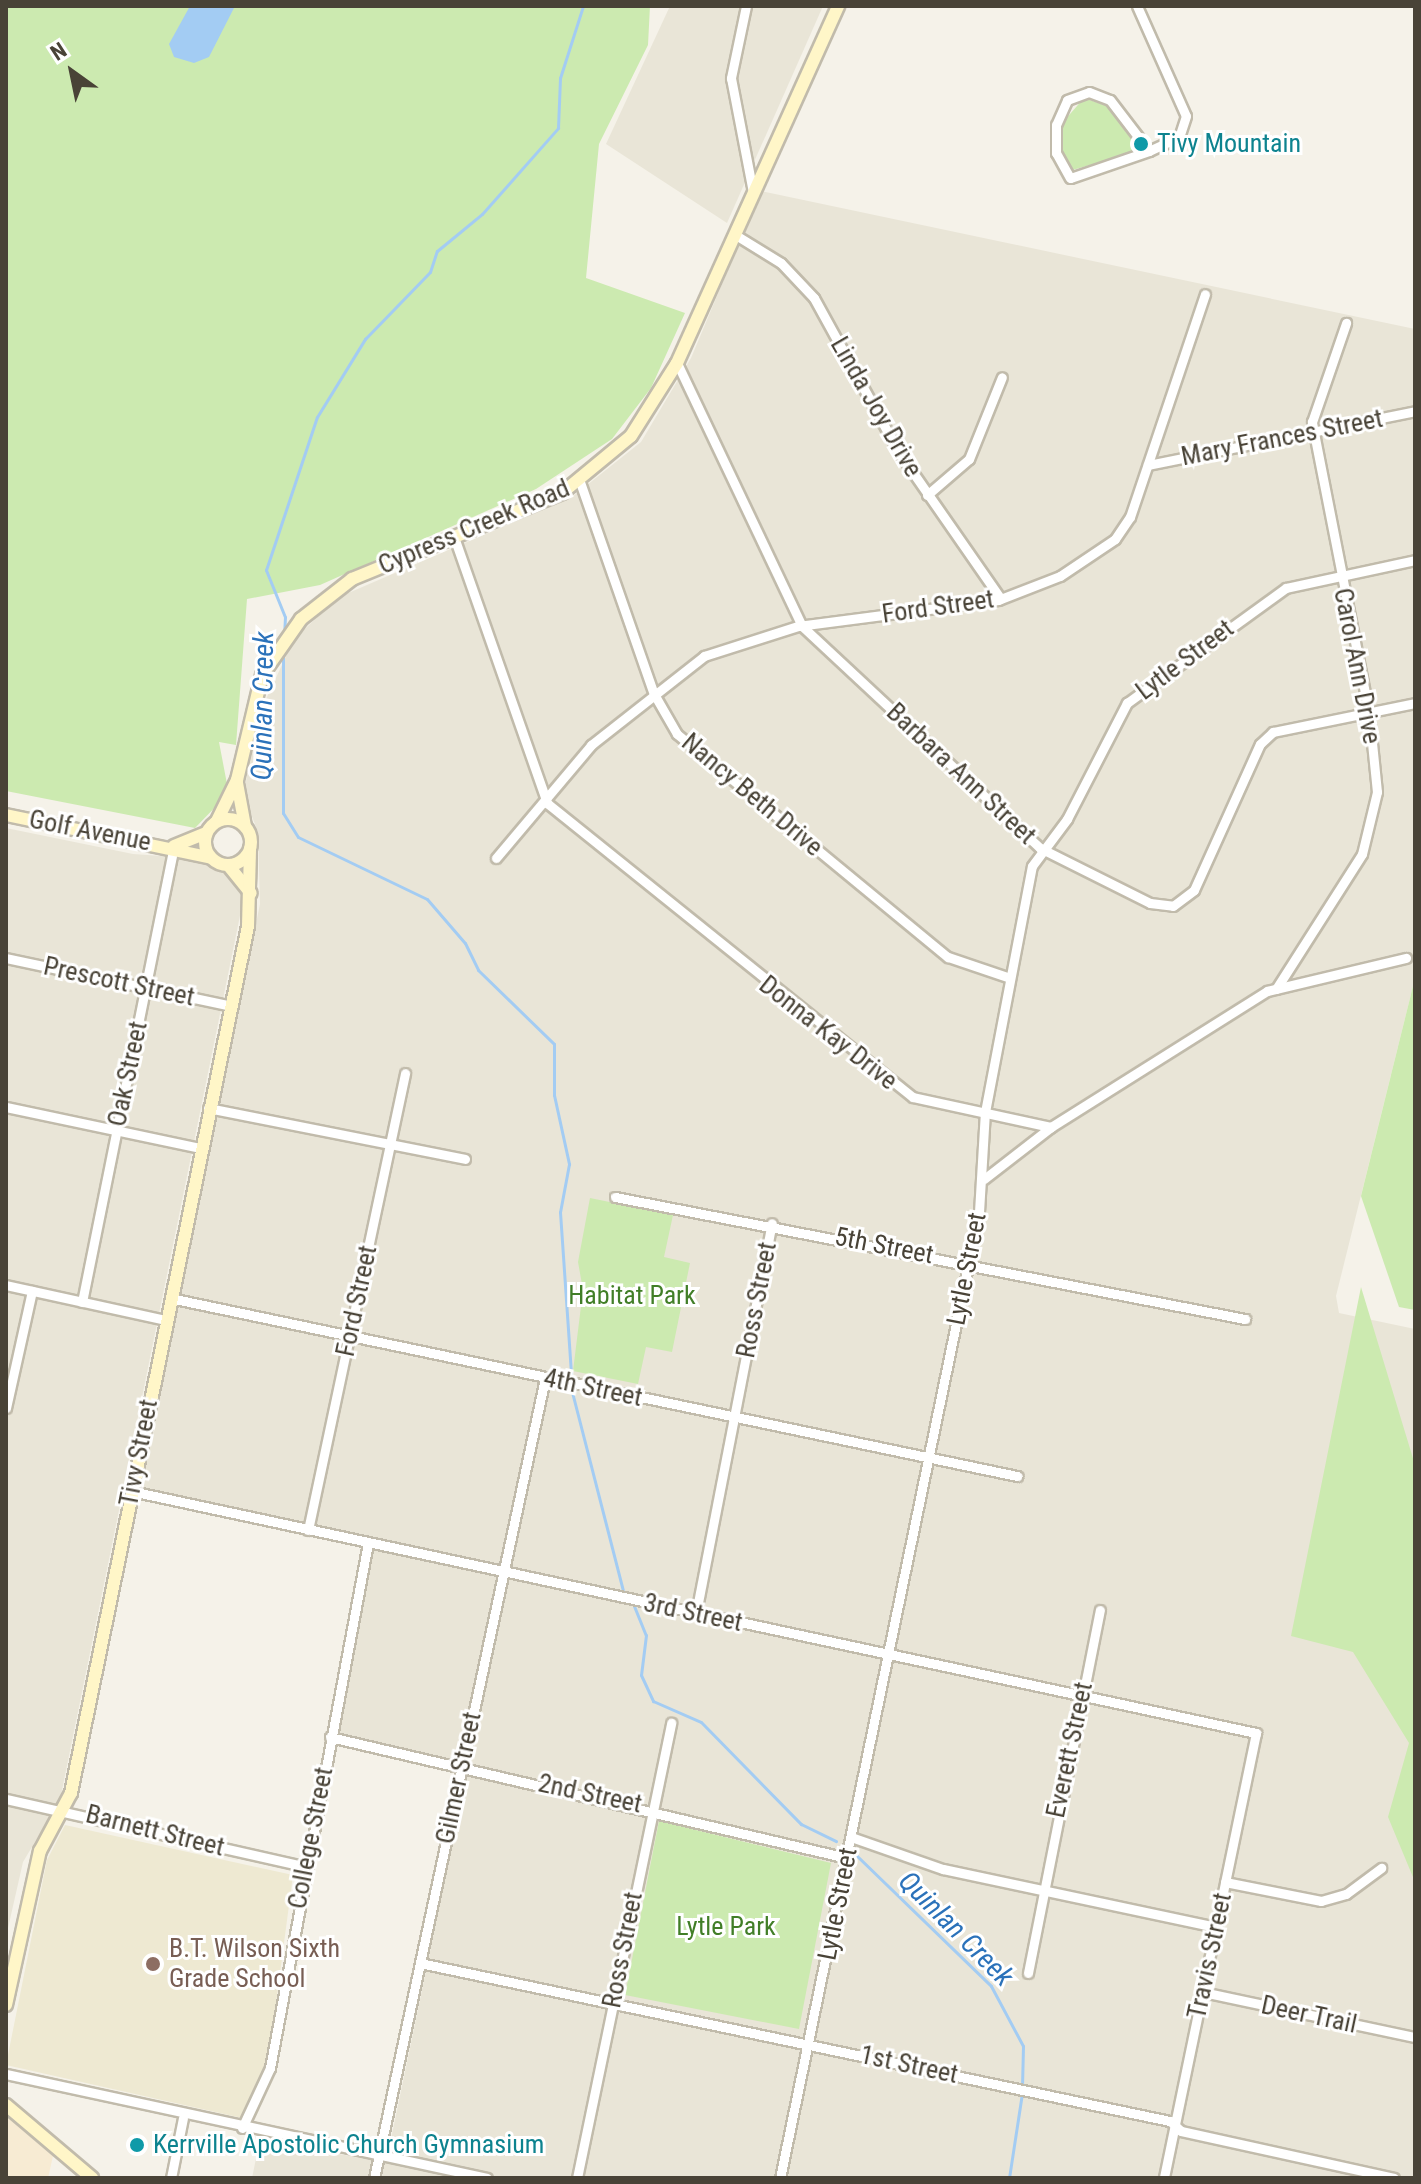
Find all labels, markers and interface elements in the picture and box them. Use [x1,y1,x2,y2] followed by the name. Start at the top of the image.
[32,32,112,112] north arrow
[46,37,71,66] text: N
[1157,128,1301,160] place label: Tivy Mountain
[1132,135,1150,153] marker: Tivy Mountain
[823,332,929,482] street label: Linda Joy Drive
[1179,403,1385,473] street label: Mary Frances Street
[374,473,574,581] street label: Cypress Creek Road
[880,584,996,630] street label: Ford Street
[1327,586,1387,746] street label: Carol Ann Drive
[1130,613,1240,707] street label: Lytle Street
[245,631,281,781] water label: Quinlan Creek
[880,697,1042,851] street label: Barbara Ann Street
[675,727,829,863] street label: Nancy Beth Drive
[26,804,154,858] street label: Golf Avenue
[41,951,197,1013] street label: Prescott Street
[753,969,903,1097] street label: Donna Kay Drive
[102,1019,154,1129] street label: Oak Street
[941,1210,993,1328] street label: Lytle Street
[832,1221,936,1271] street label: 5th Street
[730,1239,784,1361] street label: Ross Street
[330,1243,384,1359] street label: Ford Street
[568,1280,696,1312] park label: Habitat Park
[541,1362,645,1414] street label: 4th Street
[113,1397,165,1509] street label: Tivy Street
[641,1587,745,1639] street label: 3rd Street
[1040,1679,1100,1821] street label: Everett Street
[430,1709,488,1847] street label: Gilmer Street
[282,1764,340,1912] street label: College Street
[535,1768,645,1820] street label: 2nd Street
[83,1799,227,1863] street label: Barnett Street
[812,1845,864,1963] street label: Lytle Street
[892,1865,1020,1993] water label: Quinlan Creek
[596,1889,650,2011] street label: Ross Street
[1181,1890,1239,2022] street label: Travis Street
[676,1911,776,1943] park label: Lytle Park
[169,1933,340,1994] place label: B.T. Wilson Sixth Grade School
[144,1955,162,1973] marker: B.T. Wilson Sixth Grade School
[1258,1990,1360,2040] street label: Deer Trail
[857,2039,961,2091] street label: 1st Street
[153,2129,544,2161] place label: Kerrville Apostolic Church Gymnasium
[128,2136,146,2154] marker: Kerrville Apostolic Church Gymnasium

